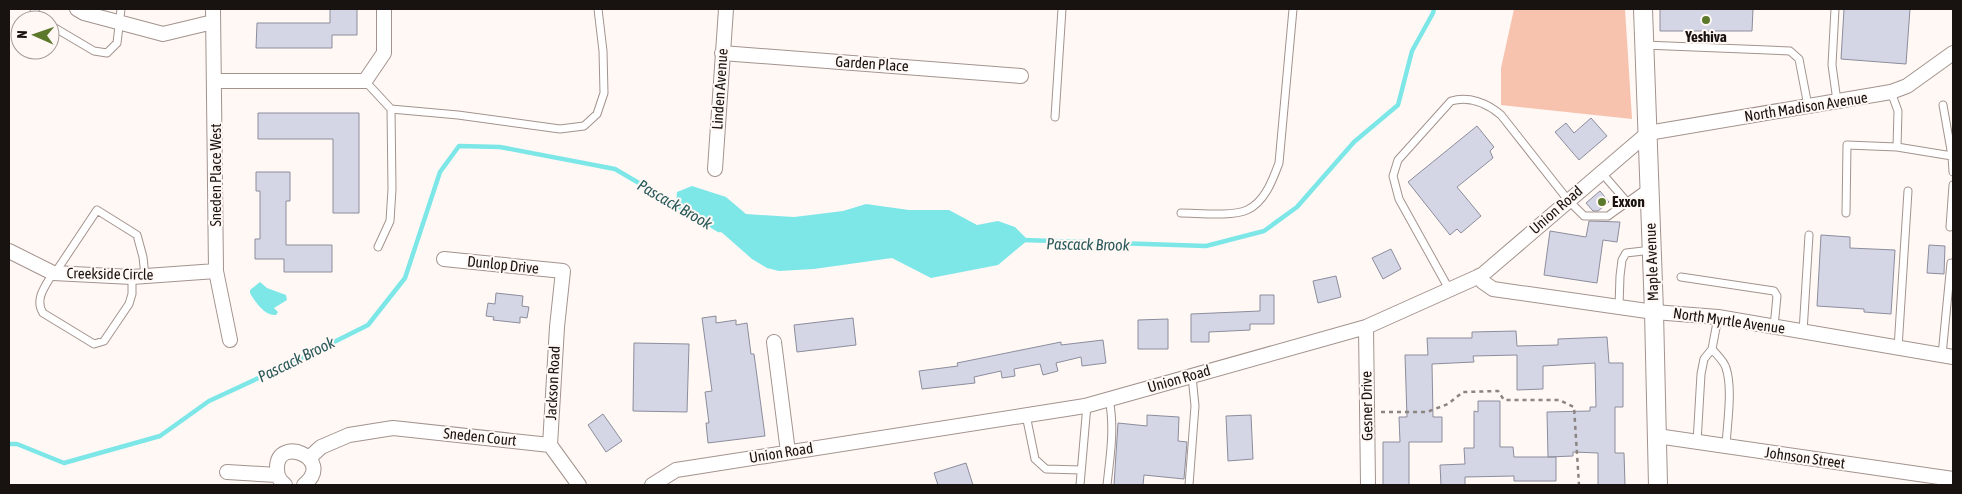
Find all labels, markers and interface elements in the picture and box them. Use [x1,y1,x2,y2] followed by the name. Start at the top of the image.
[10,10,60,60] north arrow
[1700,14,1712,26] marker: Yeshiva
[1684,28,1727,45] place label: Yeshiva
[14,30,30,39] text: N
[708,48,731,130] street label: Linden Avenue
[835,52,909,75] street label: Garden Place
[1743,88,1869,125] street label: North Madison Avenue
[207,123,224,227] street label: Sneden Place West
[634,175,716,233] water label: Pascack Brook
[1526,182,1586,237] street label: Union Road
[1612,193,1645,210] place label: Exxon
[1596,196,1608,208] marker: Exxon
[1642,222,1661,301] street label: Maple Avenue
[1046,234,1131,254] water label: Pascack Brook
[466,252,540,277] street label: Dunlop Drive
[66,264,154,283] street label: Creekside Circle
[1672,304,1786,337] street label: North Myrtle Avenue
[255,332,338,385] water label: Pascack Brook
[542,345,563,420] street label: Jackson Road
[1145,361,1212,396] street label: Union Road
[1357,371,1376,441] street label: Gesner Drive
[443,424,517,449] street label: Sneden Court
[748,439,814,466] street label: Union Road
[1764,443,1846,472] street label: Johnson Street

